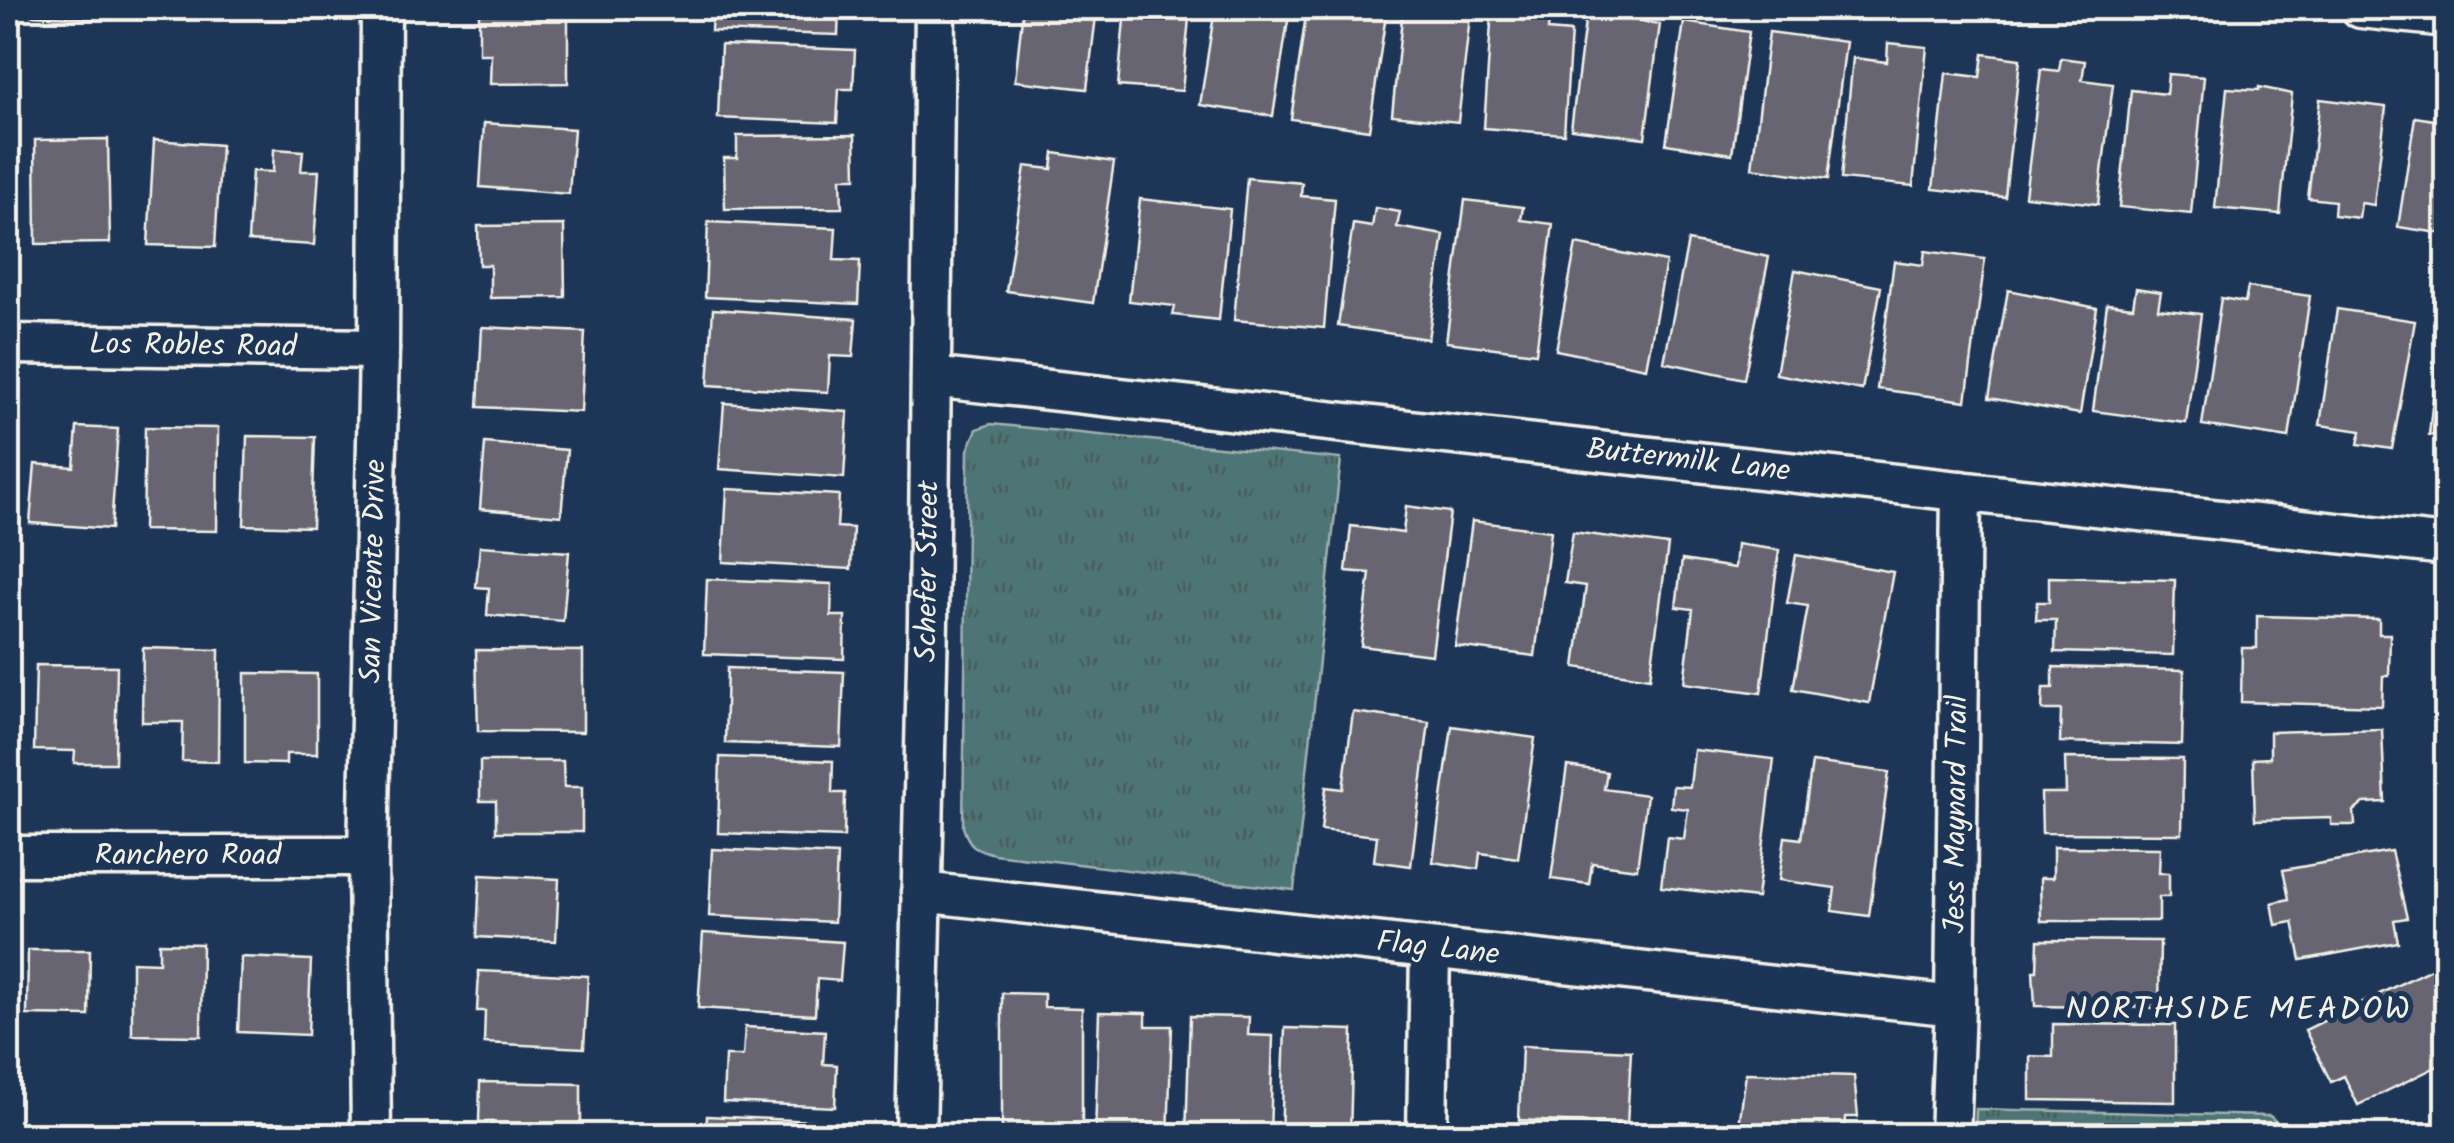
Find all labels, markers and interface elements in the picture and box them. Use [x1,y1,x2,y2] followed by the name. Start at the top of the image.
[89,321,298,372] street label: Los Robles Road
[1584,426,1793,496] street label: Buttermilk Lane
[348,459,401,683] street label: San Vicente Drive
[903,480,954,663] street label: Schefer Street
[1932,695,1983,934] street label: Jess Maynard Trail
[95,832,282,880] street label: Ranchero Road
[1374,918,1502,980] street label: Flag Lane
[2066,985,2412,1036] district label: NORTHSIDE MEADOW

